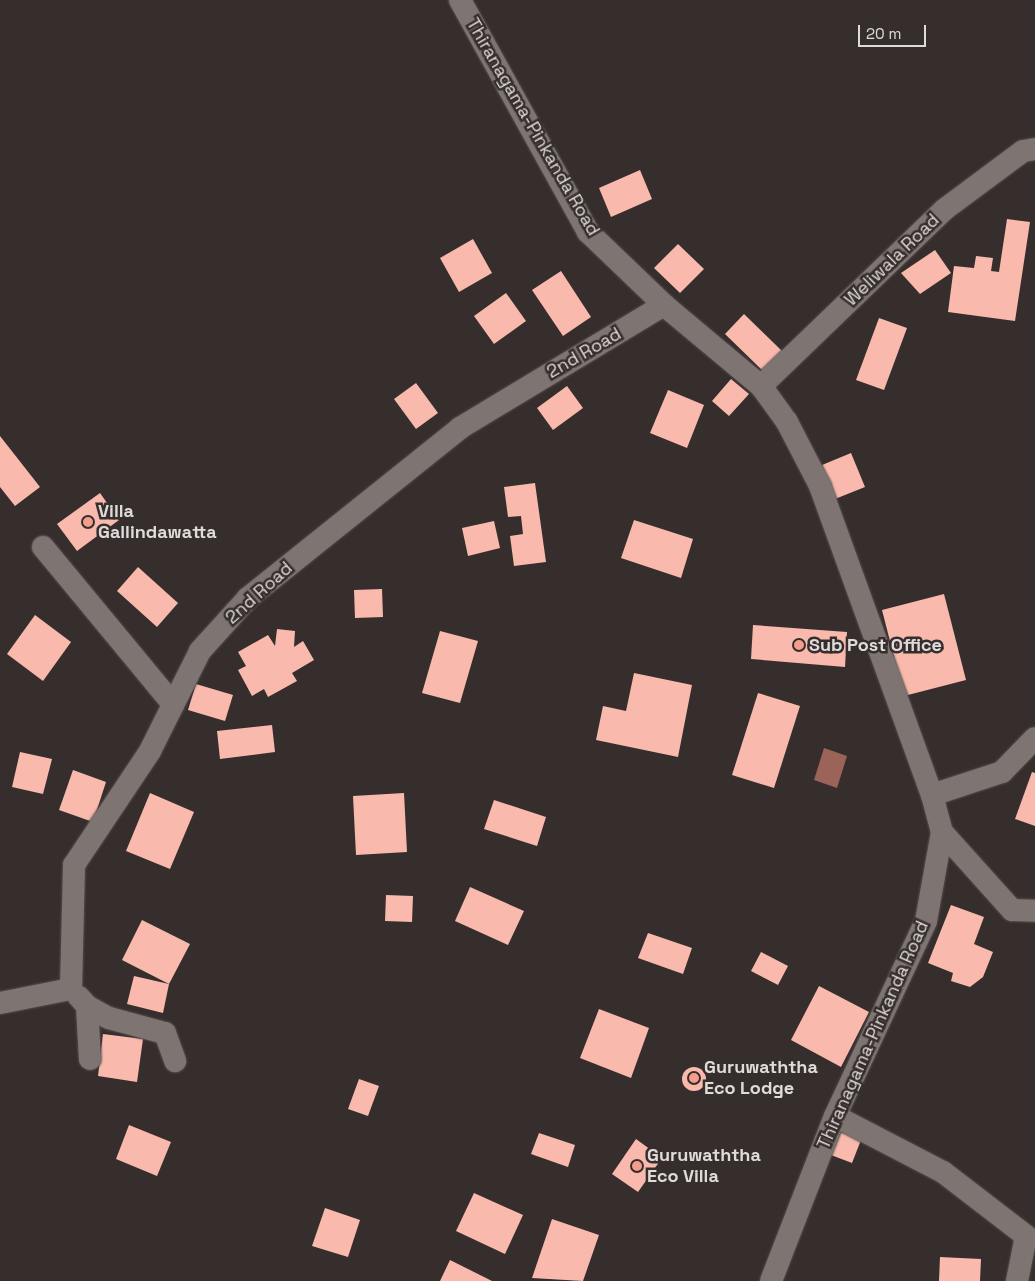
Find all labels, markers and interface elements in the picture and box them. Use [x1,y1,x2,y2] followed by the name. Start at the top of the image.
[462,14,604,240] street label: Thiranagama-Pinkanda Road
[860,15,928,47] scale bar
[866,24,901,43] text: 20 m
[840,209,944,311] street label: Weliwala Road
[543,323,625,383] street label: 2nd Road
[98,501,217,544] place label: Villa Gallindawatta
[82,516,94,528] marker: Villa Gallindawatta
[221,557,297,629] street label: 2nd Road
[809,634,942,656] place label: Sub Post Office
[793,639,805,651] marker: Sub Post Office
[813,917,933,1153] street label: Thiranagama-Pinkanda Road
[704,1057,818,1100] place label: Guruwaththa Eco Lodge
[688,1072,700,1084] marker: Guruwaththa Eco Lodge
[647,1145,761,1188] place label: Guruwaththa Eco Villa
[631,1160,643,1172] marker: Guruwaththa Eco Villa

